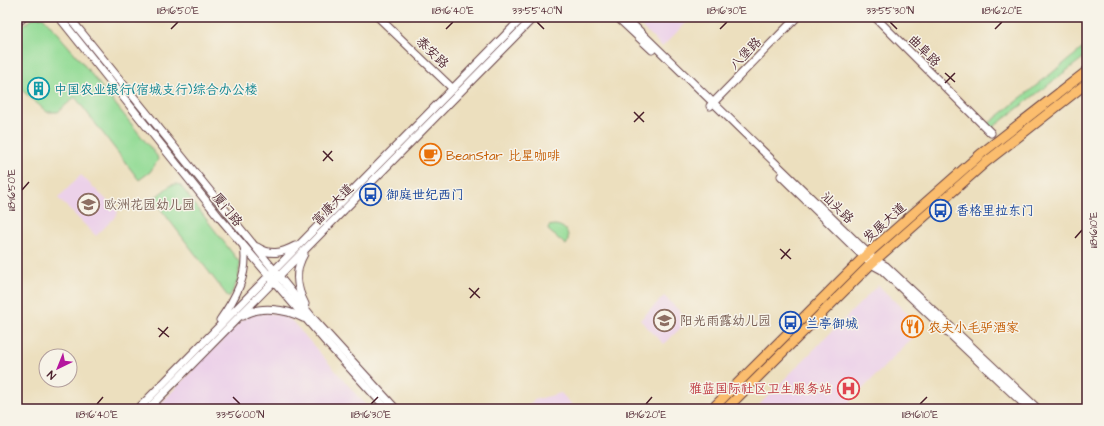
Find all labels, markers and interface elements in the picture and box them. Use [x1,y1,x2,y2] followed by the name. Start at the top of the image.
[157,4,199,18] text: 118°16'50"E
[432,4,474,18] text: 118°16'40"E
[512,4,562,18] text: 33°55'40"N
[707,4,747,18] text: 118°16'30"E
[866,4,914,18] text: 33°55'30"N
[982,4,1022,18] text: 118°16'20"E
[904,31,944,71] street label: 曲阜路
[412,33,453,73] street label: 泰安路
[726,33,766,74] street label: 八堡路
[25,76,51,102] building icon: 中国农业银行(宿城支行)综合办公楼
[54,81,257,99] place label: 中国农业银行(宿城支行)综合办公楼
[417,142,443,168] cafe icon: BeanStar 比星咖啡
[446,147,560,165] place label: BeanStar 比星咖啡
[5,169,19,211] text: 118°16'50"E
[308,180,357,229] street label: 富康大道
[358,181,384,207] bus stop icon: 御庭世纪西门
[386,186,464,204] place label: 御庭世纪西门
[817,188,858,228] street label: 汕头路
[208,189,247,230] street label: 厦门路
[75,191,101,217] school or university icon: 欧洲花园幼儿园
[104,196,195,214] place label: 欧洲花园幼儿园
[927,197,953,223] bus stop icon: 香格里拉东门
[859,199,910,247] street label: 发展大道
[956,202,1034,220] place label: 香格里拉东门
[1087,212,1101,248] text: 118°16'10"E
[651,307,677,333] school or university icon: 阳光雨露幼儿园
[778,310,804,336] bus stop icon: 兰亭御城
[680,312,771,330] place label: 阳光雨露幼儿园
[900,314,926,340] restaurant icon: 农夫小毛驴酒家
[806,315,858,333] place label: 兰亭御城
[928,319,1019,337] place label: 农夫小毛驴酒家
[38,348,78,388] north arrow
[44,367,59,383] text: N
[835,375,861,401] hospital icon: 雅蓝国际社区卫生服务站
[689,380,832,398] place label: 雅蓝国际社区卫生服务站
[76,408,118,422] text: 118°16'40"E
[216,408,264,422] text: 33°56'00"N
[351,408,391,422] text: 118°16'30"E
[626,408,666,422] text: 118°16'20"E
[902,408,938,422] text: 118°16'10"E

